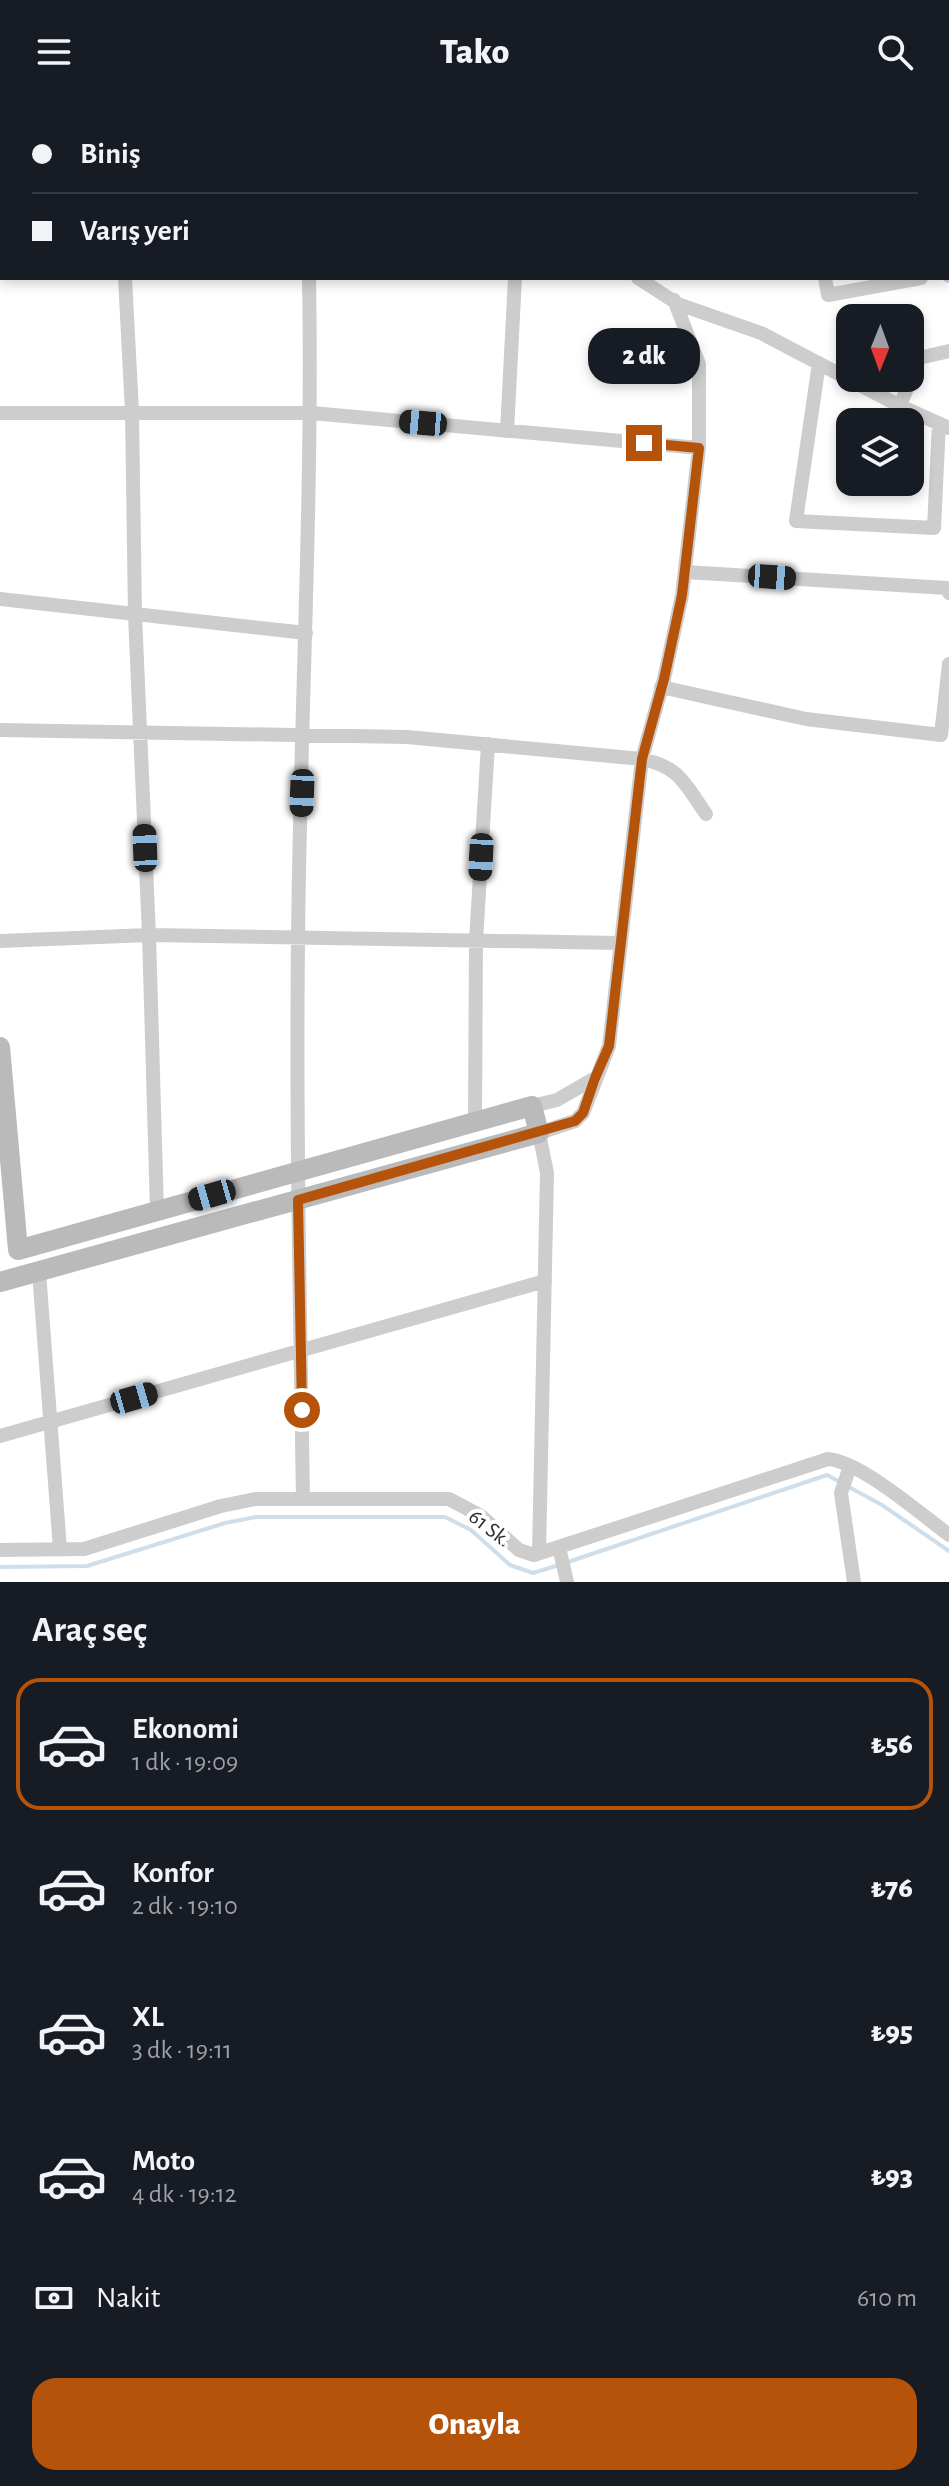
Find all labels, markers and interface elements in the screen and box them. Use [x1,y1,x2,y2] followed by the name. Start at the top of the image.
[32,30,76,74] icon: menu
[873,30,917,74] icon: search
[440,34,509,70] text: Tako
[80,139,140,169] text: Biniş
[80,216,190,246] text: Varış yeri
[836,304,924,392] north arrow
[836,304,924,496] map controls
[588,327,700,383] callout: 2 dk
[622,343,666,369] text: 2 dk
[836,408,924,496] button: layers
[398,409,448,437] car
[626,425,662,461] route end
[747,563,797,591] car
[289,769,315,817] car
[132,824,158,872] car
[468,832,494,882] car
[186,1177,238,1213] car
[108,1380,160,1416] car
[284,1392,320,1428] route start
[465,1505,515,1551] street label: 61 Sk.
[32,1612,147,1648] text: Araç seç
[36,1708,108,1780] icon: car
[132,1714,239,1744] text: Ekonomi
[871,1729,913,1759] text: ₺56
[132,1749,238,1775] text: 1 dk · 19:09
[36,1852,108,1924] icon: car
[132,1858,214,1888] text: Konfor
[871,1873,913,1903] text: ₺76
[132,1893,238,1919] text: 2 dk · 19:10
[36,1996,108,2068] icon: car
[132,2002,164,2032] text: XL
[871,2017,913,2047] text: ₺95
[132,2037,232,2063] text: 3 dk · 19:11
[36,2140,108,2212] icon: car
[132,2146,195,2176] text: Moto
[871,2161,913,2191] text: ₺93
[132,2181,237,2207] text: 4 dk · 19:12
[32,2276,76,2320] icon: cash
[96,2283,160,2313] text: Nakit
[857,2285,917,2311] text: 610 m
[32,2378,917,2470] button: Onayla

